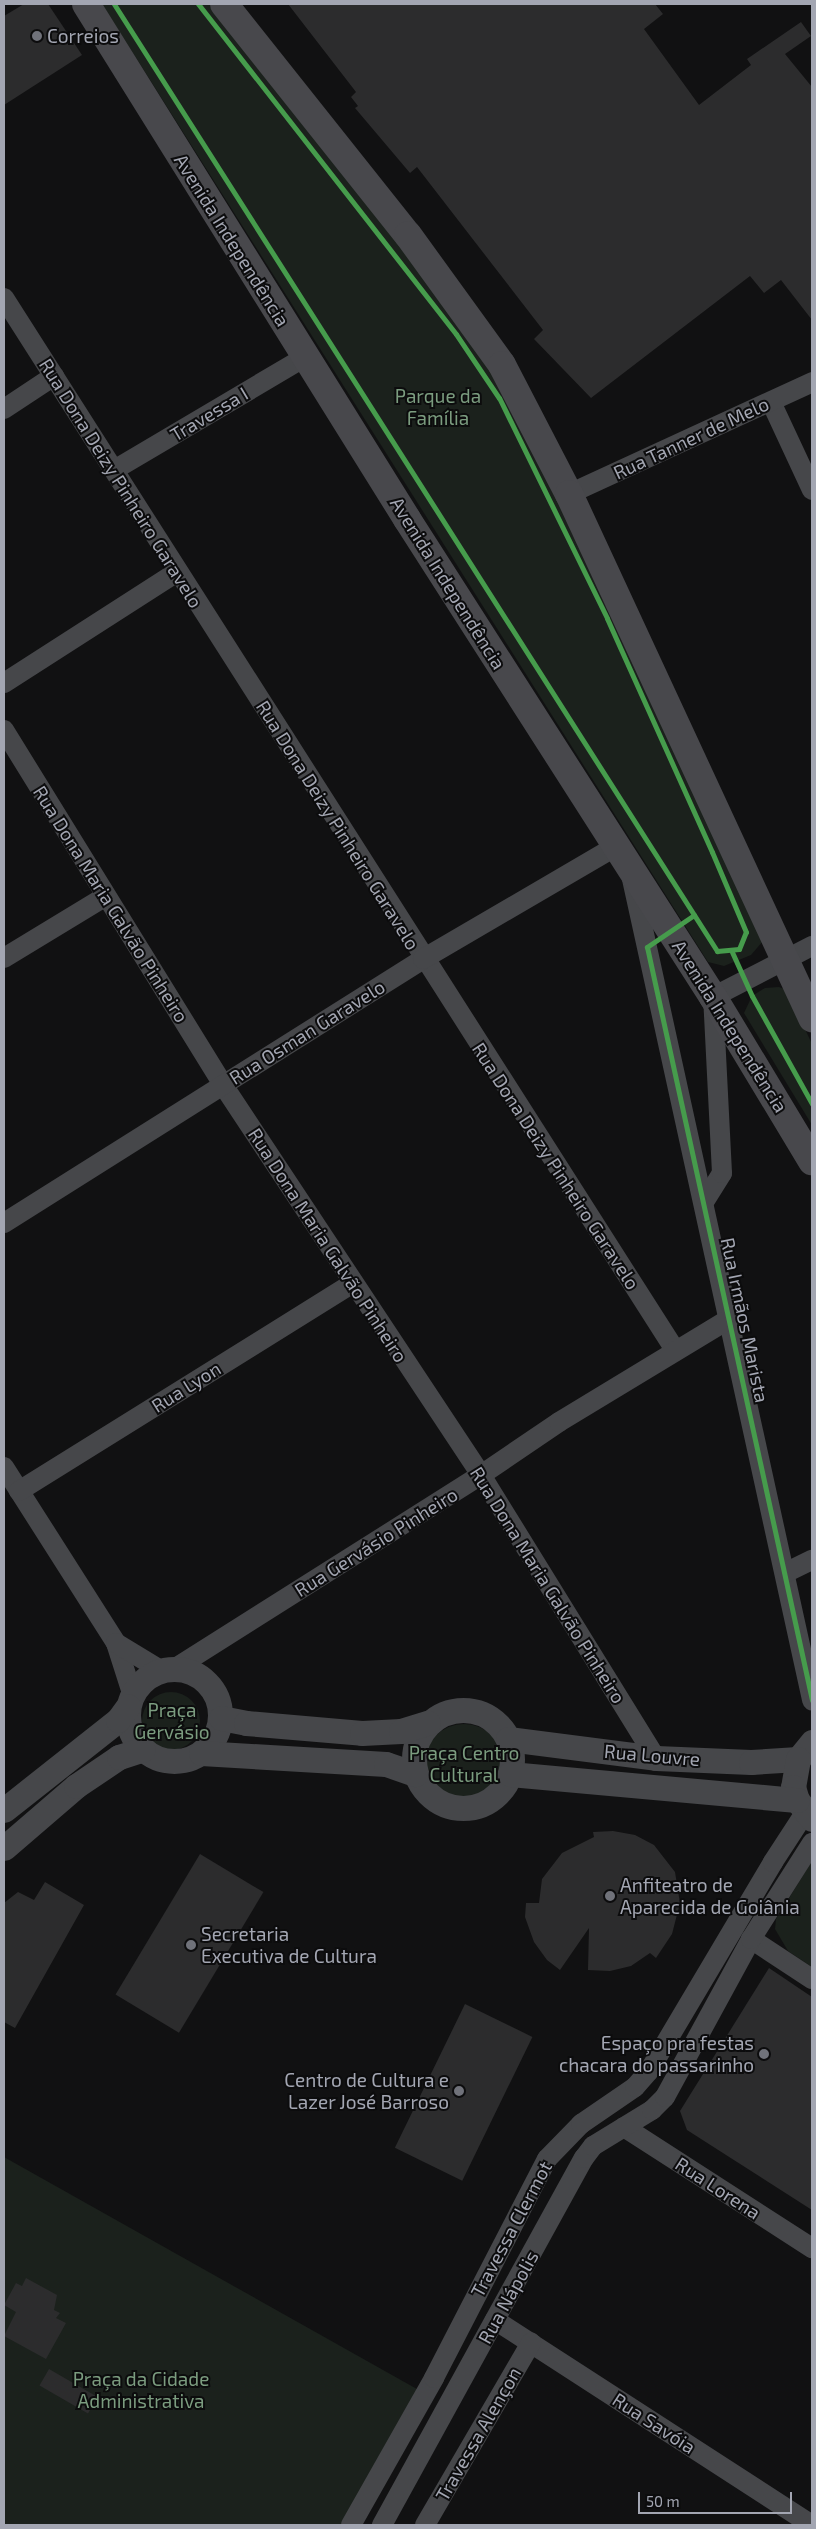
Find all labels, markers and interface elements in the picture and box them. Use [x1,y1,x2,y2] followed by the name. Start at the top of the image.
[47,25,119,47] place label: Correios
[31,30,43,42] marker: Correios
[170,150,294,330] street label: Avenida Independência
[34,354,208,612] street label: Rua Dona Deizy Pinheiro Garavelo
[166,382,252,446] street label: Travessa I
[395,385,481,429] park label: Parque da Família
[609,392,773,484] street label: Rua Tanner de Melo
[386,493,510,673] street label: Avenida Independência
[251,696,425,954] street label: Rua Dona Deizy Pinheiro Garavelo
[29,782,193,1026] street label: Rua Dona Maria Galvão Pinheiro
[668,936,792,1116] street label: Avenida Independência
[225,975,389,1089] street label: Rua Osman Garavelo
[467,1038,645,1294] street label: Rua Dona Deizy Pinheiro Garavelo
[244,1124,412,1366] street label: Rua Dona Maria Galvão Pinheiro
[716,1235,774,1405] street label: Rua Irmãos Marista
[147,1357,225,1417] street label: Rua Lyon
[466,1463,630,1707] street label: Rua Dona Maria Galvão Pinheiro
[290,1483,462,1601] street label: Rua Gervásio Pinheiro
[134,1699,210,1743] park label: Praça Gervásio
[603,1739,701,1771] street label: Rua Louvre
[409,1742,519,1786] park label: Praça Centro Cultural
[620,1874,800,1918] place label: Anfiteatro de Aparecida de Goiânia
[604,1890,616,1902] marker: Anfiteatro de Aparecida de Goiânia
[201,1923,377,1967] place label: Secretaria Executiva de Cultura
[185,1939,197,1951] marker: Secretaria Executiva de Cultura
[559,2032,754,2076] place label: Espaço pra festas chacara do passarinho
[758,2048,770,2060] marker: Espaço pra festas chacara do passarinho
[284,2069,449,2113] place label: Centro de Cultura e Lazer José Barroso
[453,2085,465,2097] marker: Centro de Cultura e Lazer José Barroso
[671,2152,765,2224] street label: Rua Lorena
[466,2157,556,2301] street label: Travessa Clermot
[473,2246,543,2348] street label: Rua Nápolis
[430,2363,526,2505] street label: Travessa Alençon
[73,2368,209,2412] park label: Praça da Cidade Administrativa
[608,2388,700,2458] street label: Rua Savóia
[641,2482,795,2514] scale bar
[646,2492,680,2510] text: 50 m

